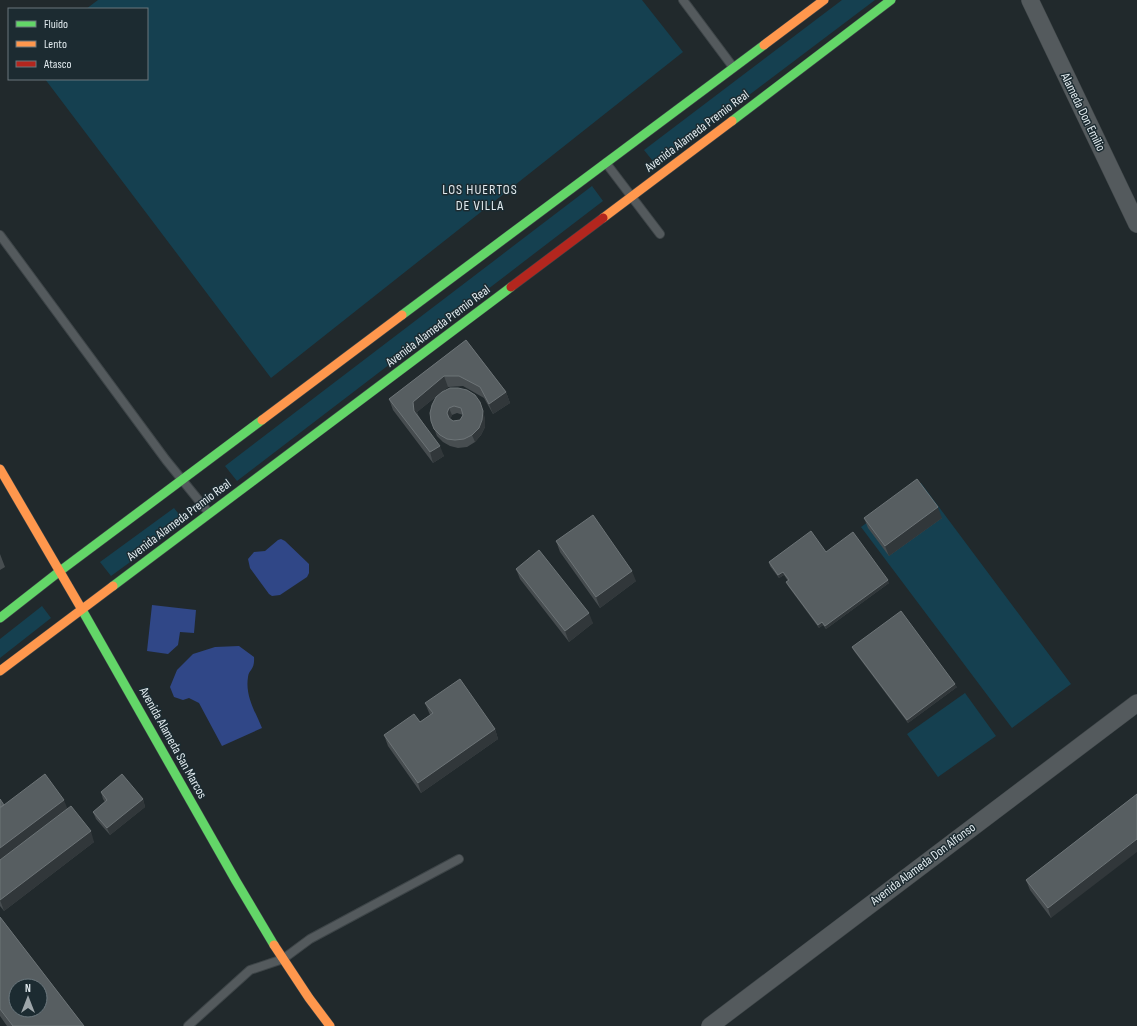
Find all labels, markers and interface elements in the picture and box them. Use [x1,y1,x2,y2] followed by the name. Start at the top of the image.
[8,8,148,80] legend
[44,17,68,32] text: Fluido
[44,37,67,52] text: Lento
[43,57,71,72] text: Atasco
[1057,69,1109,154] street label: Alameda Don Emilio
[641,87,752,176] street label: Avenida Alameda Premio Real
[442,181,518,214] district label: LOS HUERTOS DE VILLA
[382,282,493,371] street label: Avenida Alameda Premio Real
[123,476,234,565] street label: Avenida Alameda Premio Real
[135,684,210,802] street label: Avenida Alameda San Marcos
[867,819,979,909] street label: Avenida Alameda Don Alfonso
[8,978,48,1018] north arrow
[25,982,31,995] text: N

